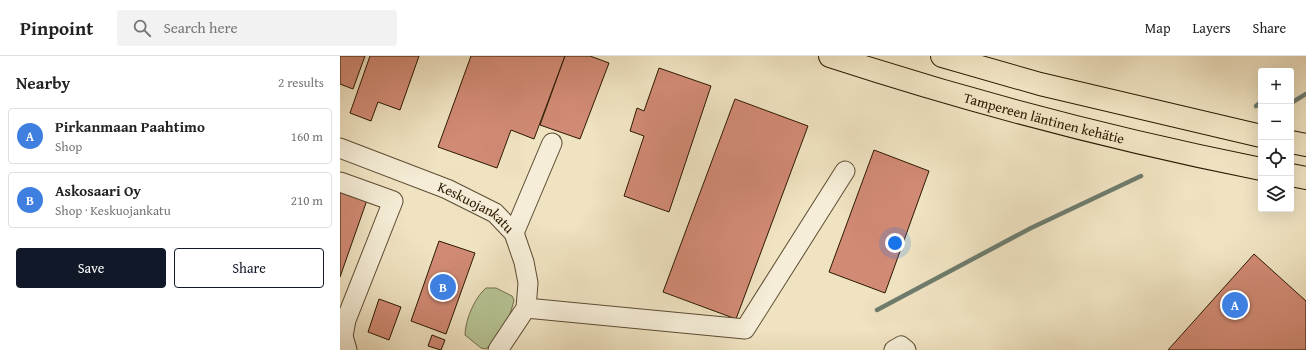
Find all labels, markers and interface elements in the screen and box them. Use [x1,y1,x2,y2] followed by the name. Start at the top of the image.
[117,10,397,46] search box
[20,14,93,42] text: Pinpoint
[131,17,153,39] icon: search
[163,17,237,38] text: Search here
[1145,18,1171,38] text: Map
[1193,18,1231,38] text: Layers
[1253,18,1286,38] text: Share
[1258,68,1294,212] map controls
[1258,68,1294,104] button: +
[16,70,70,95] text: Nearby
[278,73,324,92] text: 2 results
[961,87,1127,149] street label: Tampereen läntinen kehätie
[1258,104,1294,140] button: −
[55,116,205,137] text: Pirkanmaan Paahtimo
[26,127,34,146] text: A
[291,127,323,146] text: 160 m
[55,137,82,156] text: Shop
[1258,140,1294,176] button: locate
[435,176,519,238] street label: Keskuojankatu
[1258,176,1294,212] button: layers
[55,180,141,201] text: Askosaari Oy
[26,191,34,210] text: B
[291,191,323,210] text: 210 m
[55,201,171,220] text: Shop · Keskuojankatu
[885,233,905,253] your location
[16,248,166,288] button: Save
[174,248,324,288] button: Share
[430,272,456,302] pin: B
[1222,290,1248,320] pin: A

